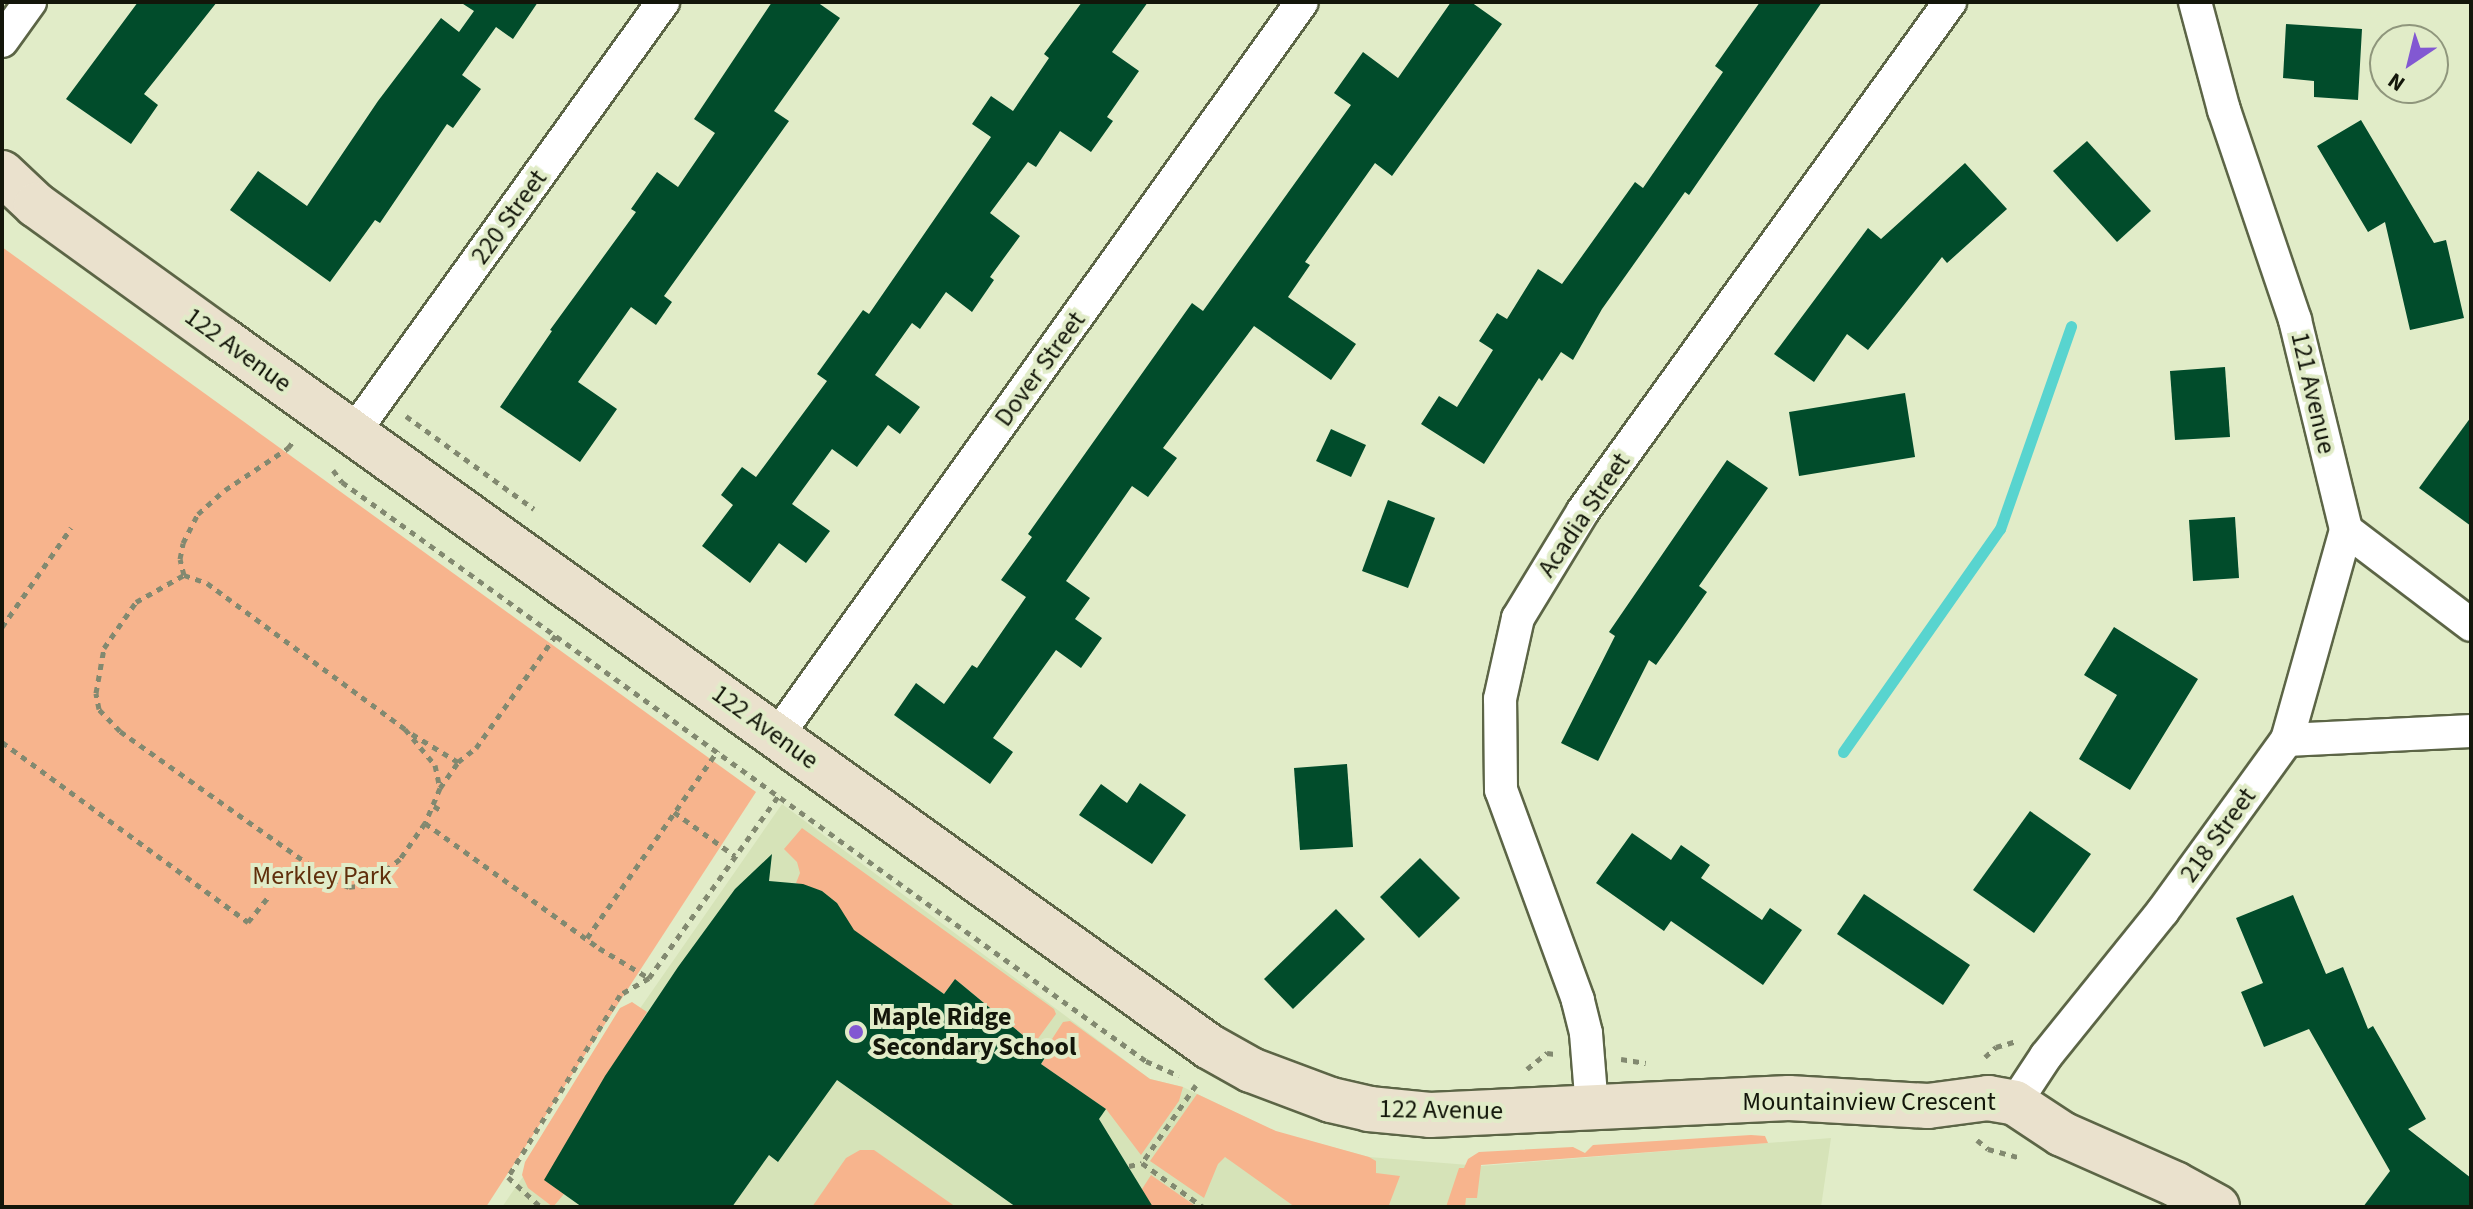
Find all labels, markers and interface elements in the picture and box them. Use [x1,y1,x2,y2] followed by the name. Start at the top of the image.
[2369,24,2449,104] north arrow
[2381,65,2412,99] text: N
[464,164,554,270] street label: 220 Street
[179,301,297,399] street label: 122 Avenue
[988,306,1092,432] street label: Dover Street
[2284,329,2342,457] street label: 121 Avenue
[1531,447,1637,583] street label: Acadia Street
[706,678,824,776] street label: 122 Avenue
[2173,782,2263,888] street label: 218 Street
[252,860,392,892] park label: Merkley Park
[872,1001,1076,1062] place label: Maple Ridge Secondary School
[847,1023,865,1041] marker: Maple Ridge Secondary School
[1742,1086,1996,1118] street label: Mountainview Crescent
[1379,1093,1503,1127] street label: 122 Avenue

